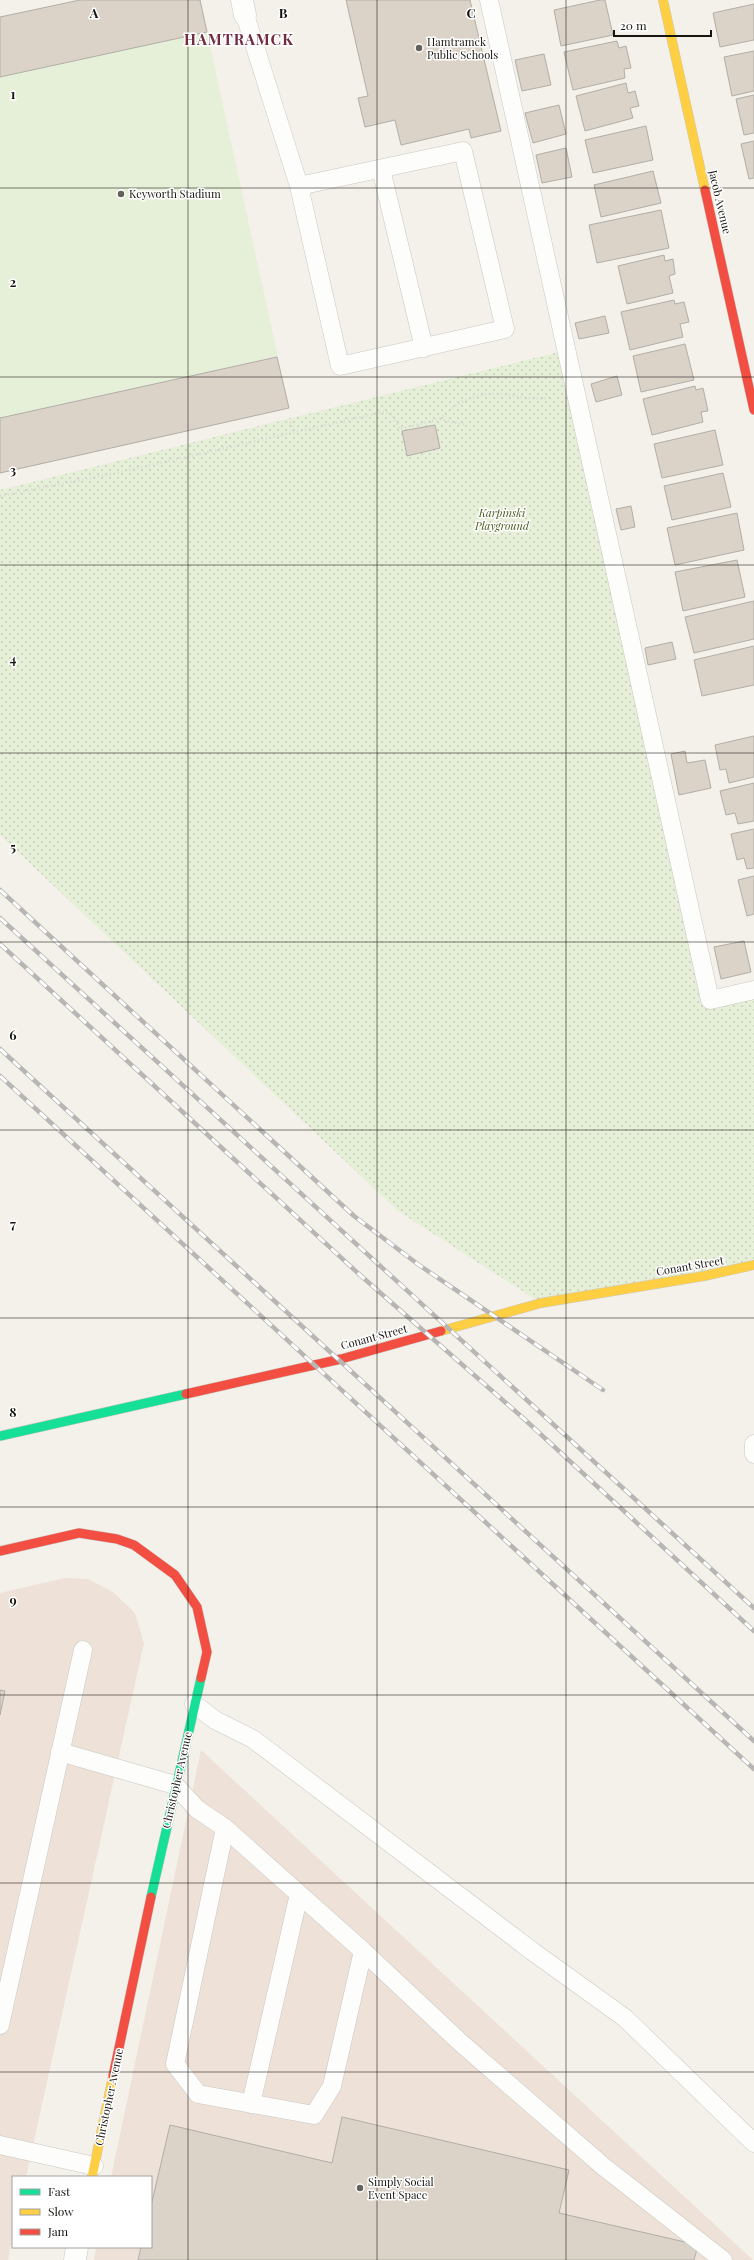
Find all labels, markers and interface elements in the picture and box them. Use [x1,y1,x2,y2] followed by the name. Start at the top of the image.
[89,4,99,21] text: A
[279,4,288,21] text: B
[466,4,476,21] text: C
[614,12,711,38] scale bar
[620,17,647,33] text: 20 m
[184,29,294,49] district label: HAMTRAMCK
[427,34,498,62] place label: Hamtramck Public Schools
[414,43,424,53] marker: Hamtramck Public Schools
[11,85,16,102] text: 1
[706,168,735,236] street label: Jacob Avenue
[129,186,221,201] place label: Keyworth Stadium
[116,189,126,199] marker: Keyworth Stadium
[10,273,17,290] text: 2
[10,461,16,478] text: 3
[474,505,530,533] park label: Karpinski Playground
[10,650,17,667] text: 4
[10,838,16,855] text: 5
[9,1026,17,1043] text: 6
[10,1215,16,1232] text: 7
[655,1252,725,1279] street label: Conant Street
[339,1320,409,1353] street label: Conant Street
[9,1403,17,1420] text: 8
[9,1591,17,1608] text: 9
[158,1730,195,1830] street label: Christopher Avenue
[91,2047,126,2147] street label: Christopher Avenue
[368,2174,434,2202] place label: Simply Social Event Space
[12,2176,152,2248] legend
[48,2183,71,2199] text: Fast
[355,2183,365,2193] marker: Simply Social Event Space
[48,2203,74,2219] text: Slow
[47,2223,69,2239] text: Jam

